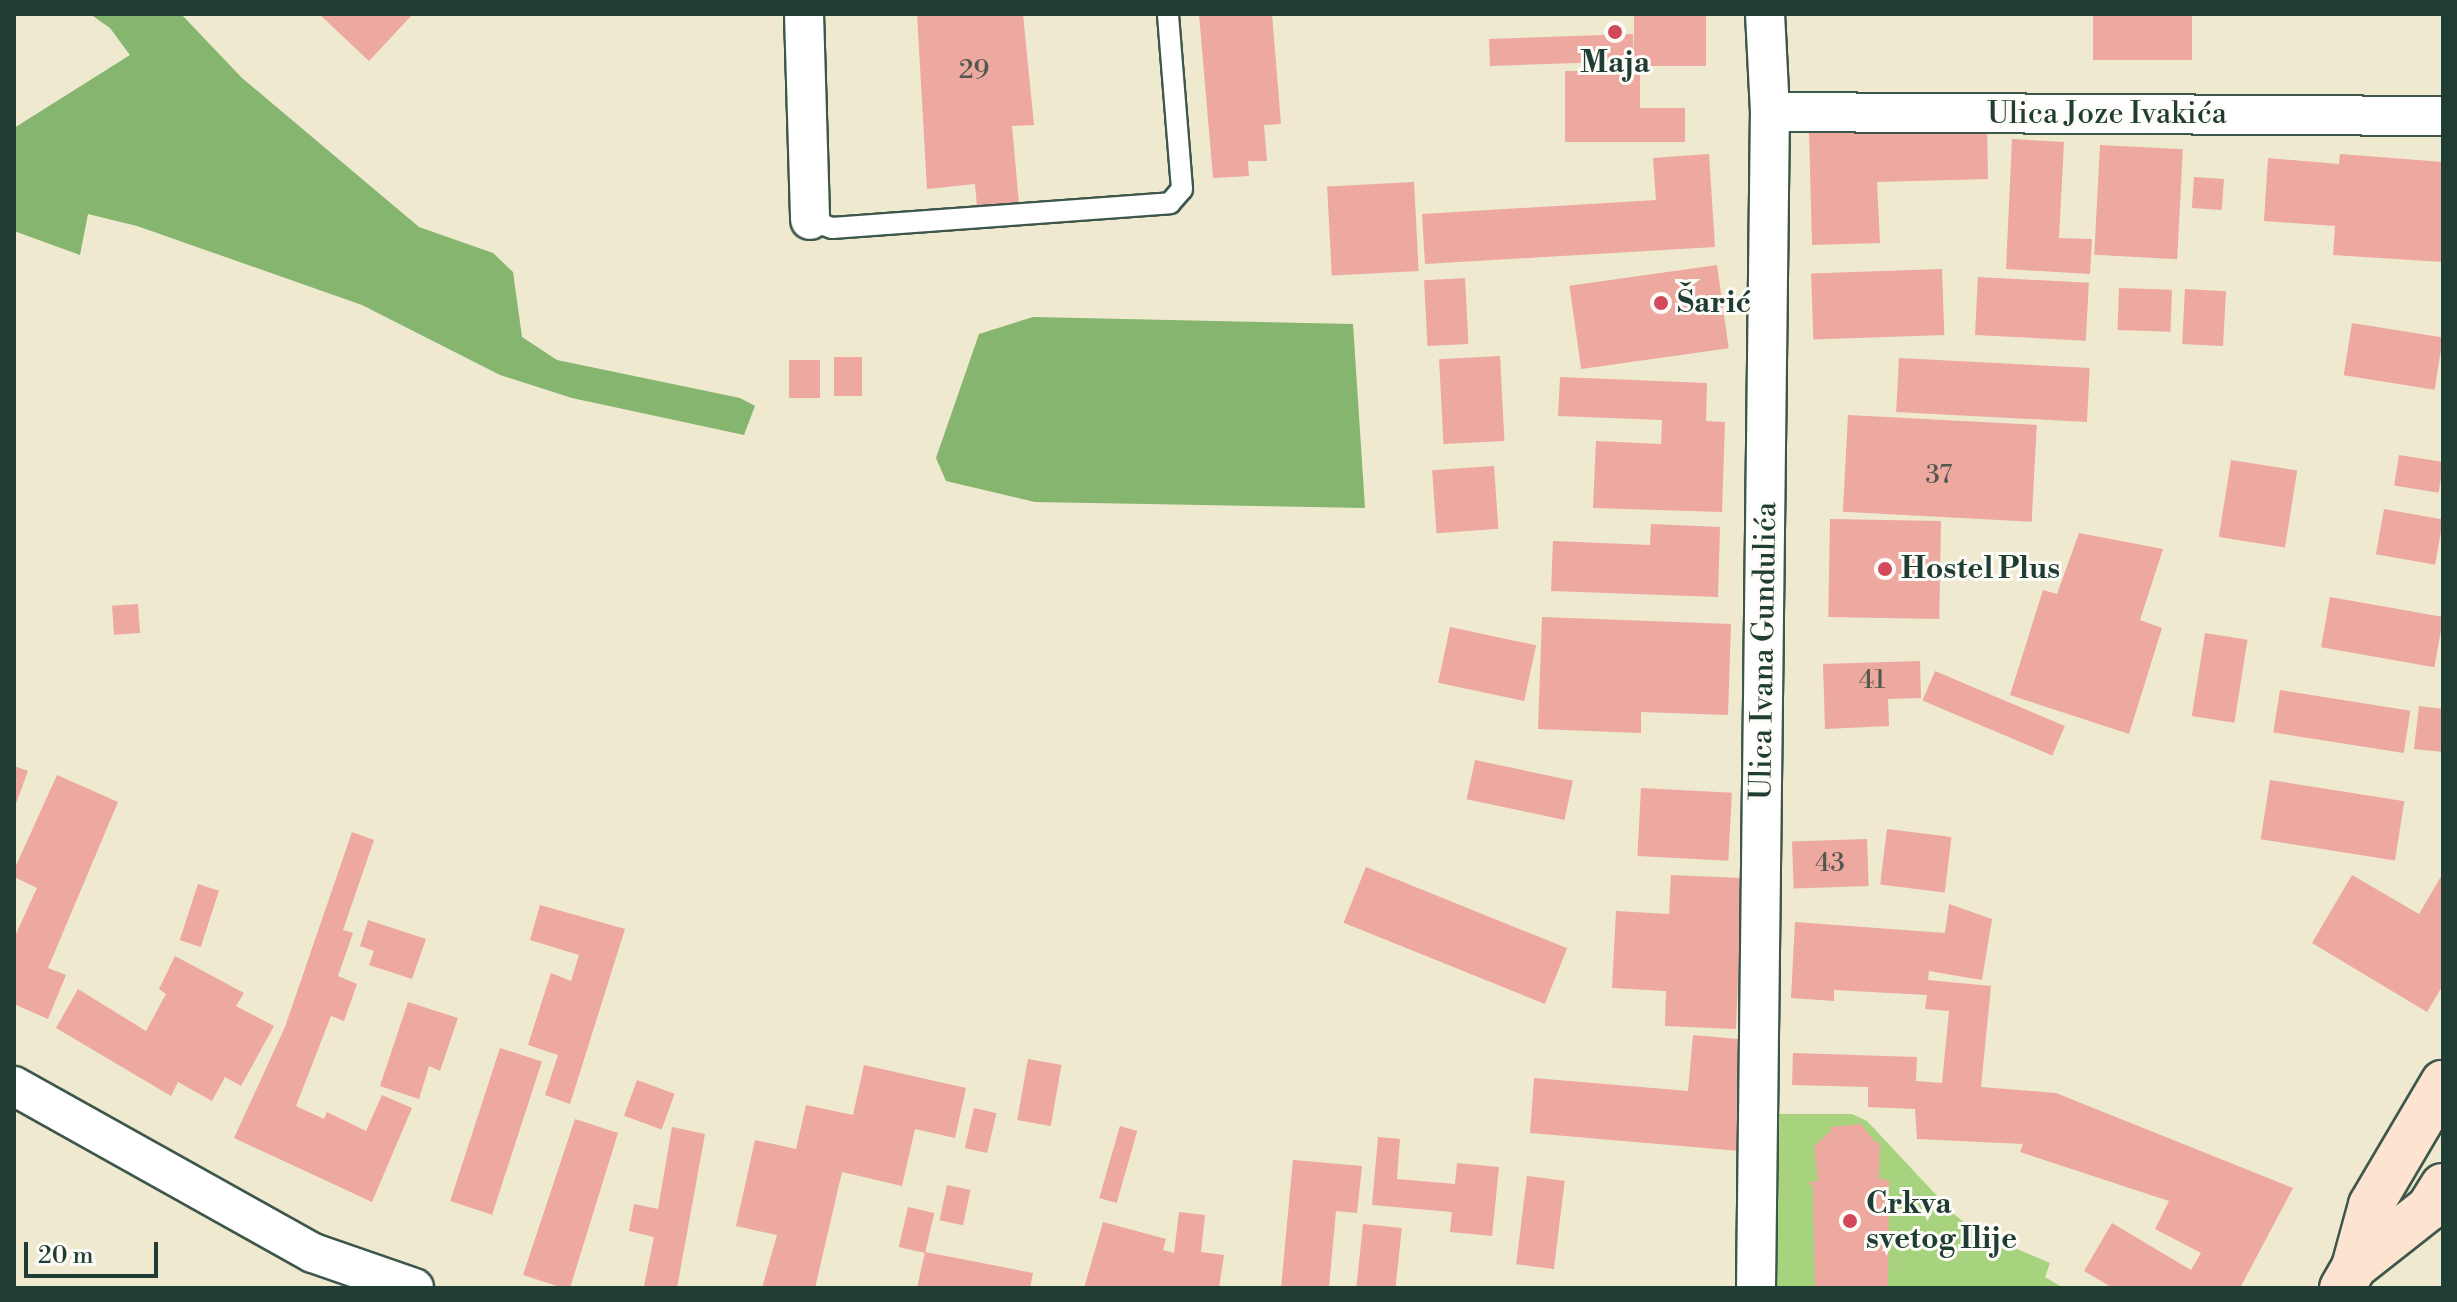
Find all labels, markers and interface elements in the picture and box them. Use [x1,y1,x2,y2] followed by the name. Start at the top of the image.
[1606,23,1624,41] marker: Maja
[1580,45,1650,81] place label: Maja
[959,55,989,87] house number: 29
[1987,96,2227,132] street label: Ulica Joze Ivakića
[1677,285,1751,321] place label: Šarić
[1652,294,1670,312] marker: Šarić
[1926,460,1952,492] house number: 37
[1743,502,1785,800] street label: Ulica Ivana Gundulića
[1901,551,2060,587] place label: Hostel Plus
[1876,560,1894,578] marker: Hostel Plus
[1859,665,1885,697] house number: 41
[1815,848,1845,880] house number: 43
[1866,1186,2017,1256] place label: Crkva svetog Ilije
[1841,1212,1859,1230] marker: Crkva svetog Ilije
[28,1226,162,1276] scale bar
[38,1241,94,1271] text: 20 m

